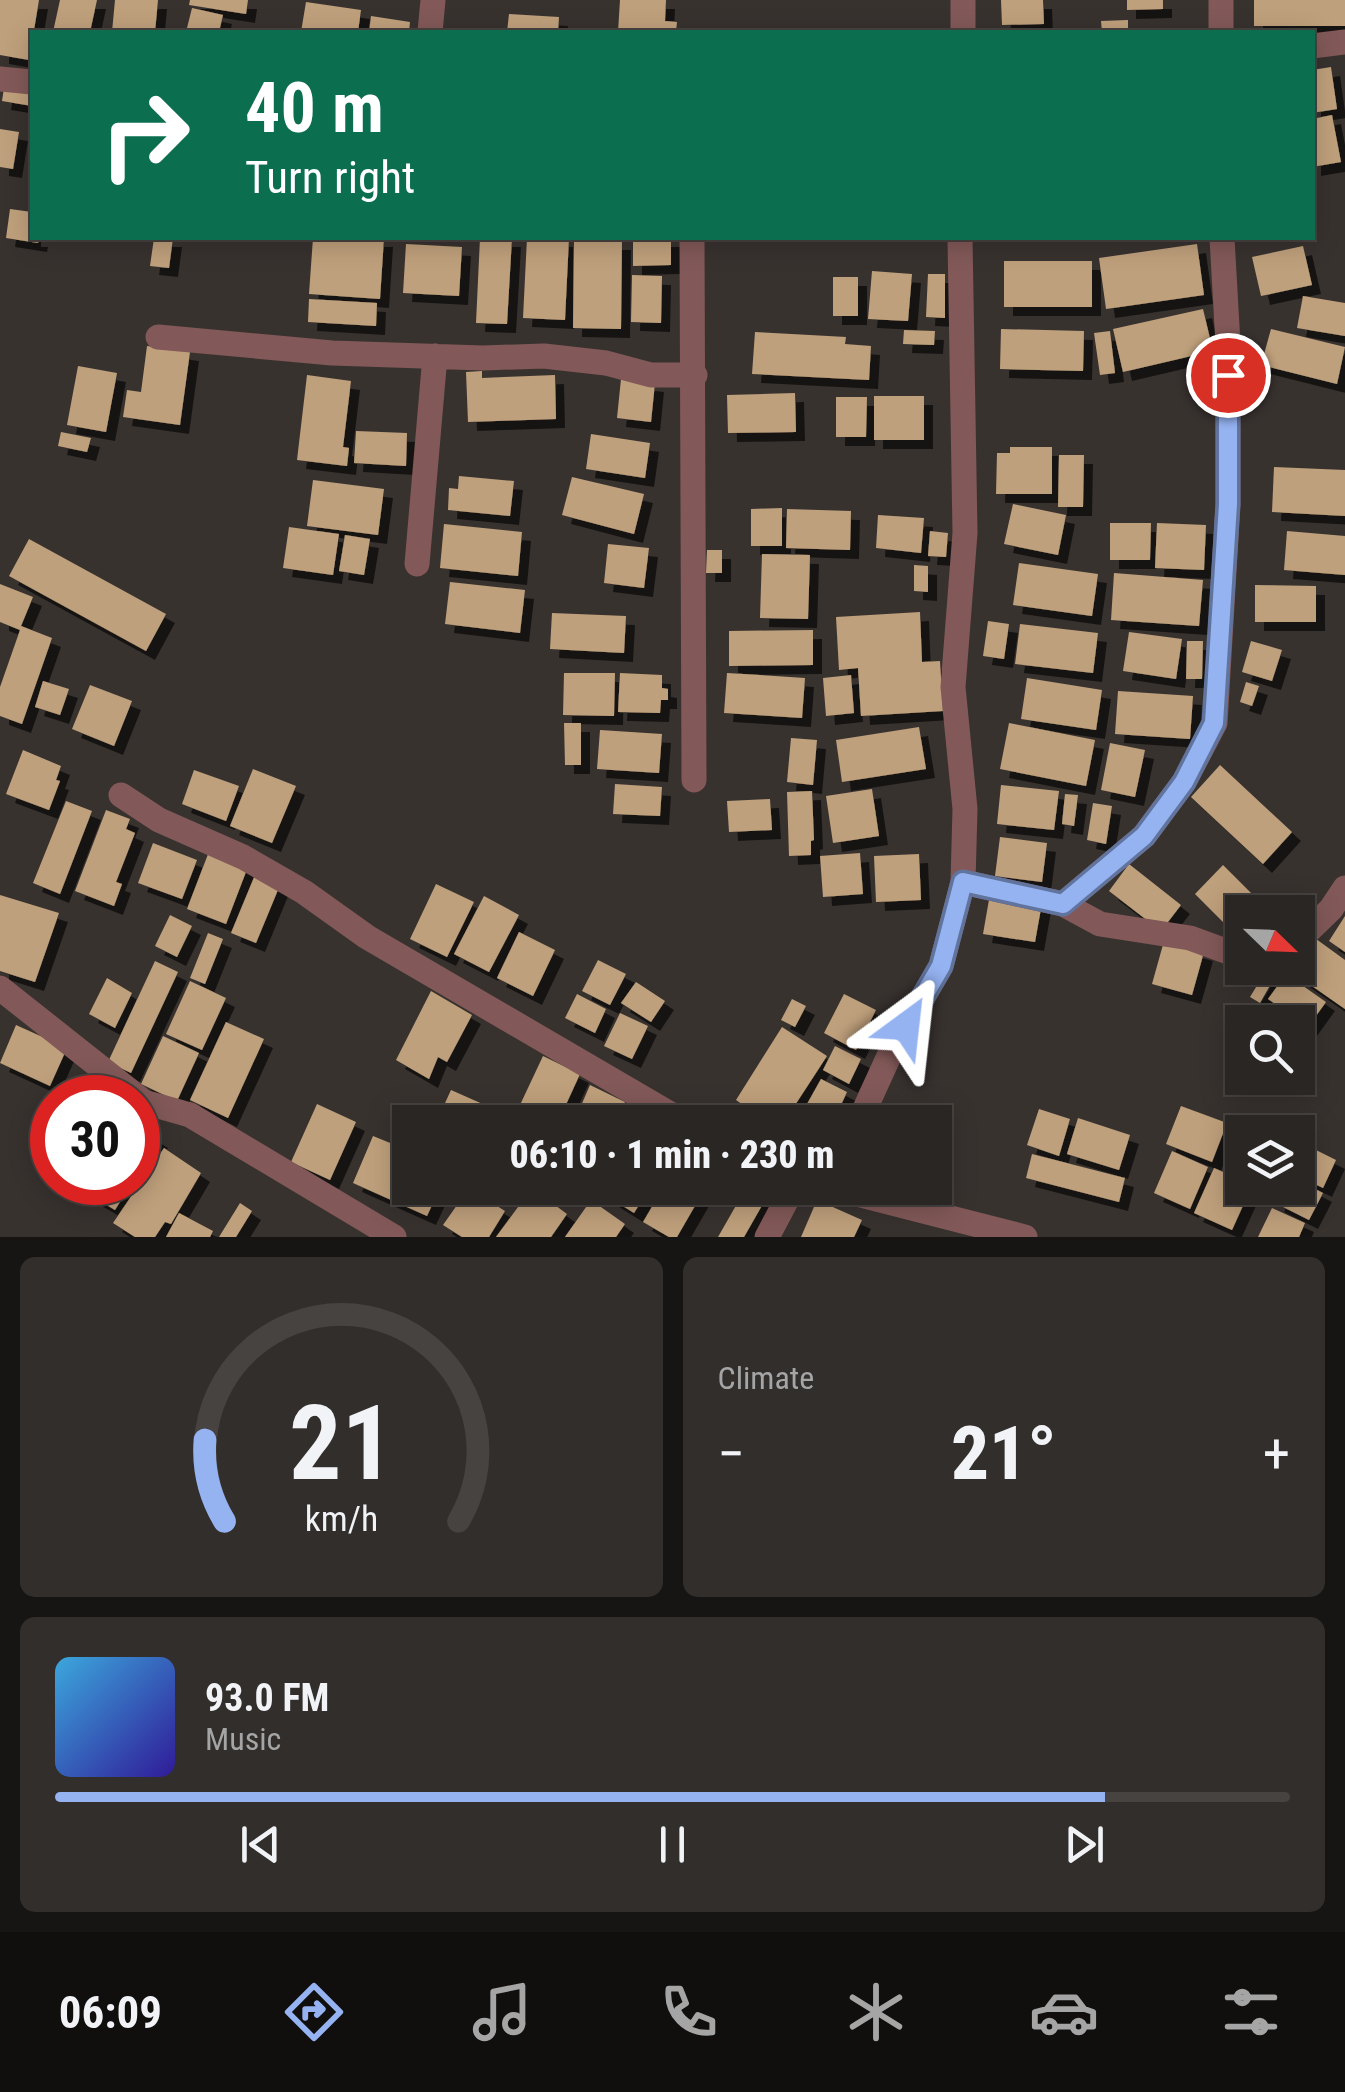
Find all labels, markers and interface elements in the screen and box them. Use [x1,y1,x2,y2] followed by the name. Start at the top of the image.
[245,67,384,149] text: 40 m
[80,70,210,200] icon: right
[245,151,415,204] text: Turn right
[1186,333,1271,418] pin
[1201,348,1256,403] icon: arrive
[1225,895,1315,985] north arrow
[1225,895,1315,1205] map controls
[854,974,958,1078] position arrow
[1225,1005,1315,1095] button: search
[30,1075,160,1205] speed limit sign: 30
[1225,1115,1315,1205] button: layers
[510,1133,834,1177] text: 06:10 · 1 min · 230 m
[718,1359,814,1397] text: Climate
[289,1383,394,1504] text: 21
[951,1409,1057,1497] text: 21°
[718,1422,745,1486] text: −
[1263,1422,1290,1486] text: +
[304,1498,378,1540] text: km/h
[205,1676,329,1720] text: 93.0 FM
[205,1720,281,1758] text: Music
[233,1817,288,1872] icon: previous
[645,1817,700,1872] icon: pause
[1057,1817,1112,1872] icon: next
[279,1977,349,2047] icon: directions
[467,1977,537,2047] icon: music
[654,1977,724,2047] icon: phone
[841,1977,911,2047] icon: climate
[1029,1977,1099,2047] icon: car
[1216,1977,1286,2047] icon: filters
[59,1986,162,2039] text: 06:09

